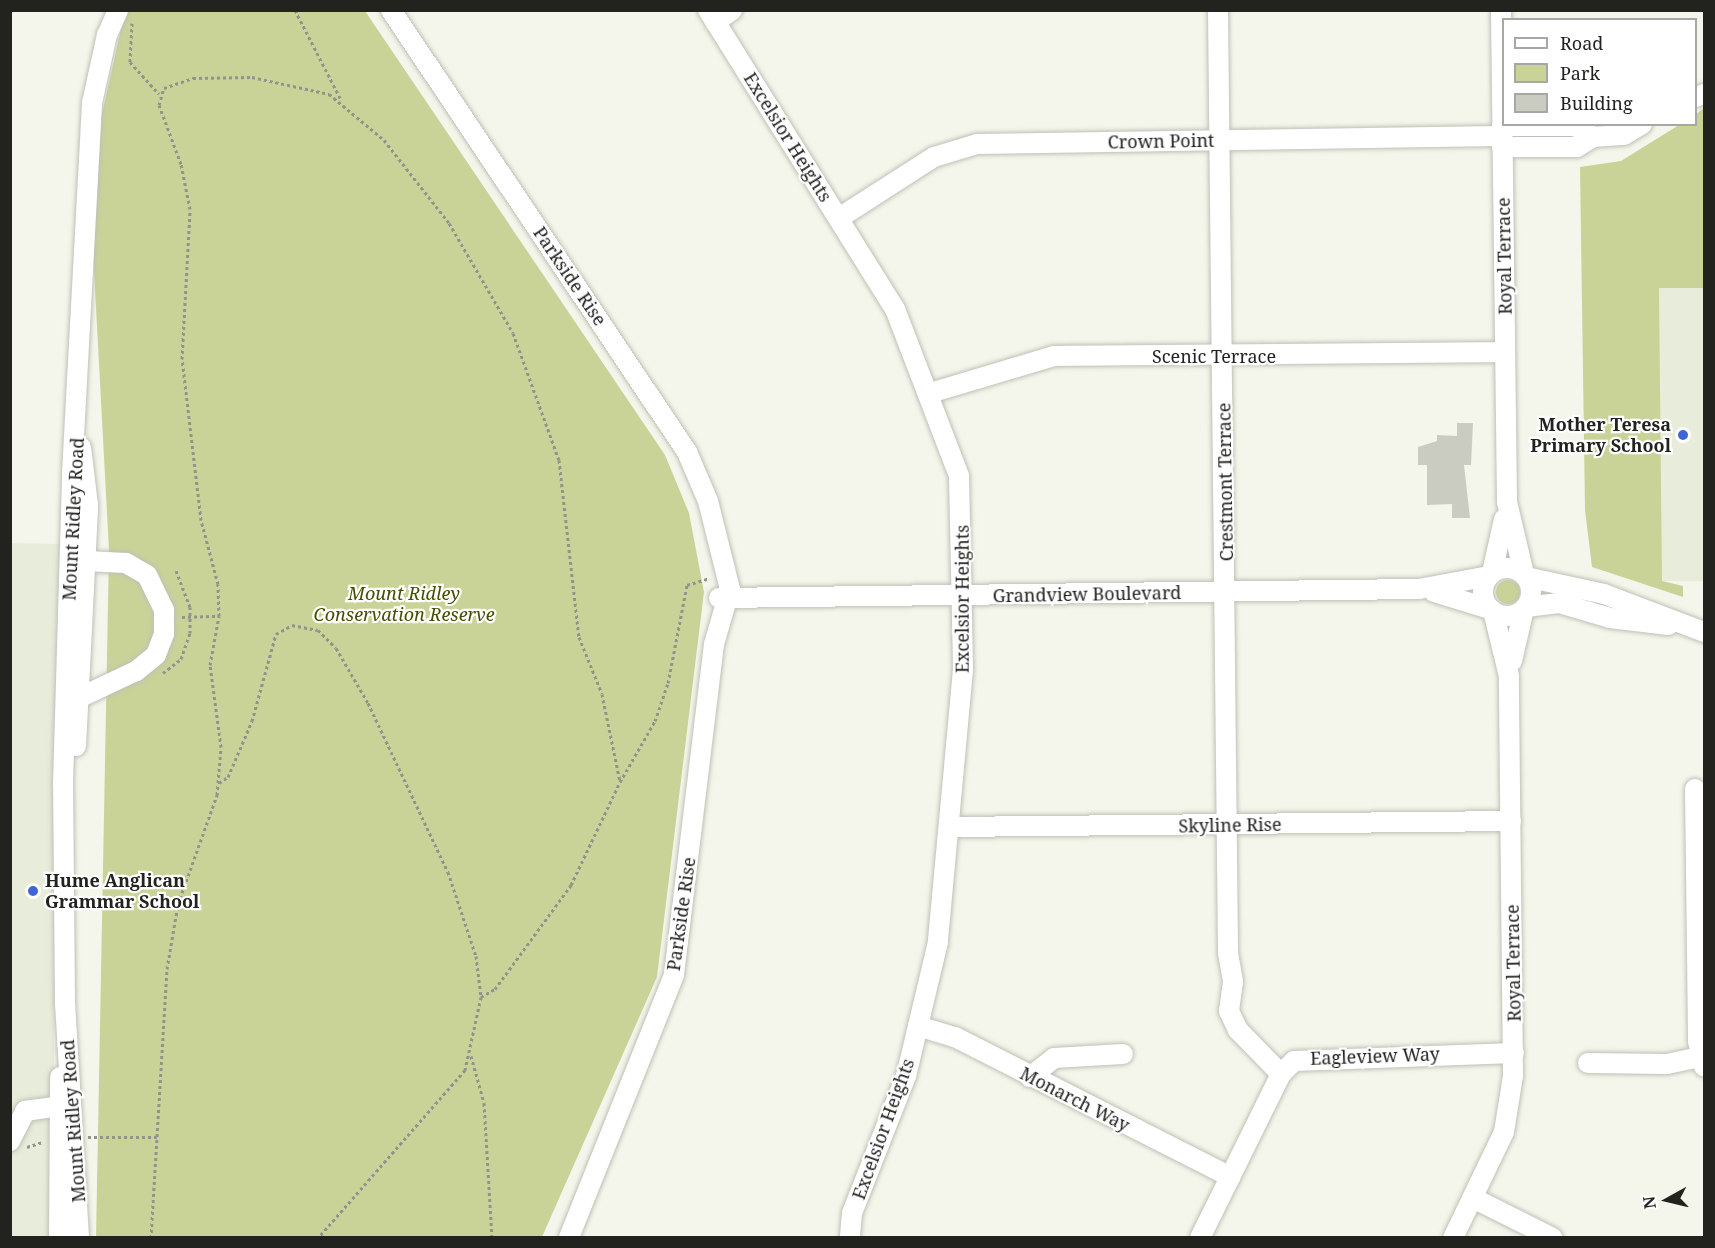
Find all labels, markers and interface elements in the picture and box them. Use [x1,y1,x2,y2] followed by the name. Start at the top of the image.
[1502,18,1697,126] legend
[1560,31,1603,55] text: Road
[1560,61,1600,85] text: Park
[740,68,836,206] street label: Excelsior Heights
[1560,91,1633,115] text: Building
[1107,129,1215,153] street label: Crown Point
[1492,197,1516,315] street label: Royal Terrace
[529,222,611,330] street label: Parkside Rise
[1152,345,1276,367] street label: Scenic Terrace
[1213,403,1237,561] street label: Crestmont Terrace
[1530,414,1671,456] place label: Mother Teresa Primary School
[1676,428,1690,442] marker: Mother Teresa Primary School
[58,437,88,601] street label: Mount Ridley Road
[951,525,973,673] street label: Excelsior Heights
[992,582,1182,606] street label: Grandview Boulevard
[313,583,495,626] park label: Mount Ridley Conservation Reserve
[1178,813,1282,837] street label: Skyline Rise
[662,856,700,972] street label: Parkside Rise
[45,870,199,912] place label: Hume Anglican Grammar School
[26,884,40,898] marker: Hume Anglican Grammar School
[1501,904,1525,1022] street label: Royal Terrace
[57,1039,89,1203] street label: Mount Ridley Road
[1310,1043,1440,1069] street label: Eagleview Way
[847,1056,919,1202] street label: Excelsior Heights
[1017,1062,1133,1136] street label: Monarch Way
[1637,1170,1697,1230] north arrow
[1637,1195,1661,1210] text: N

